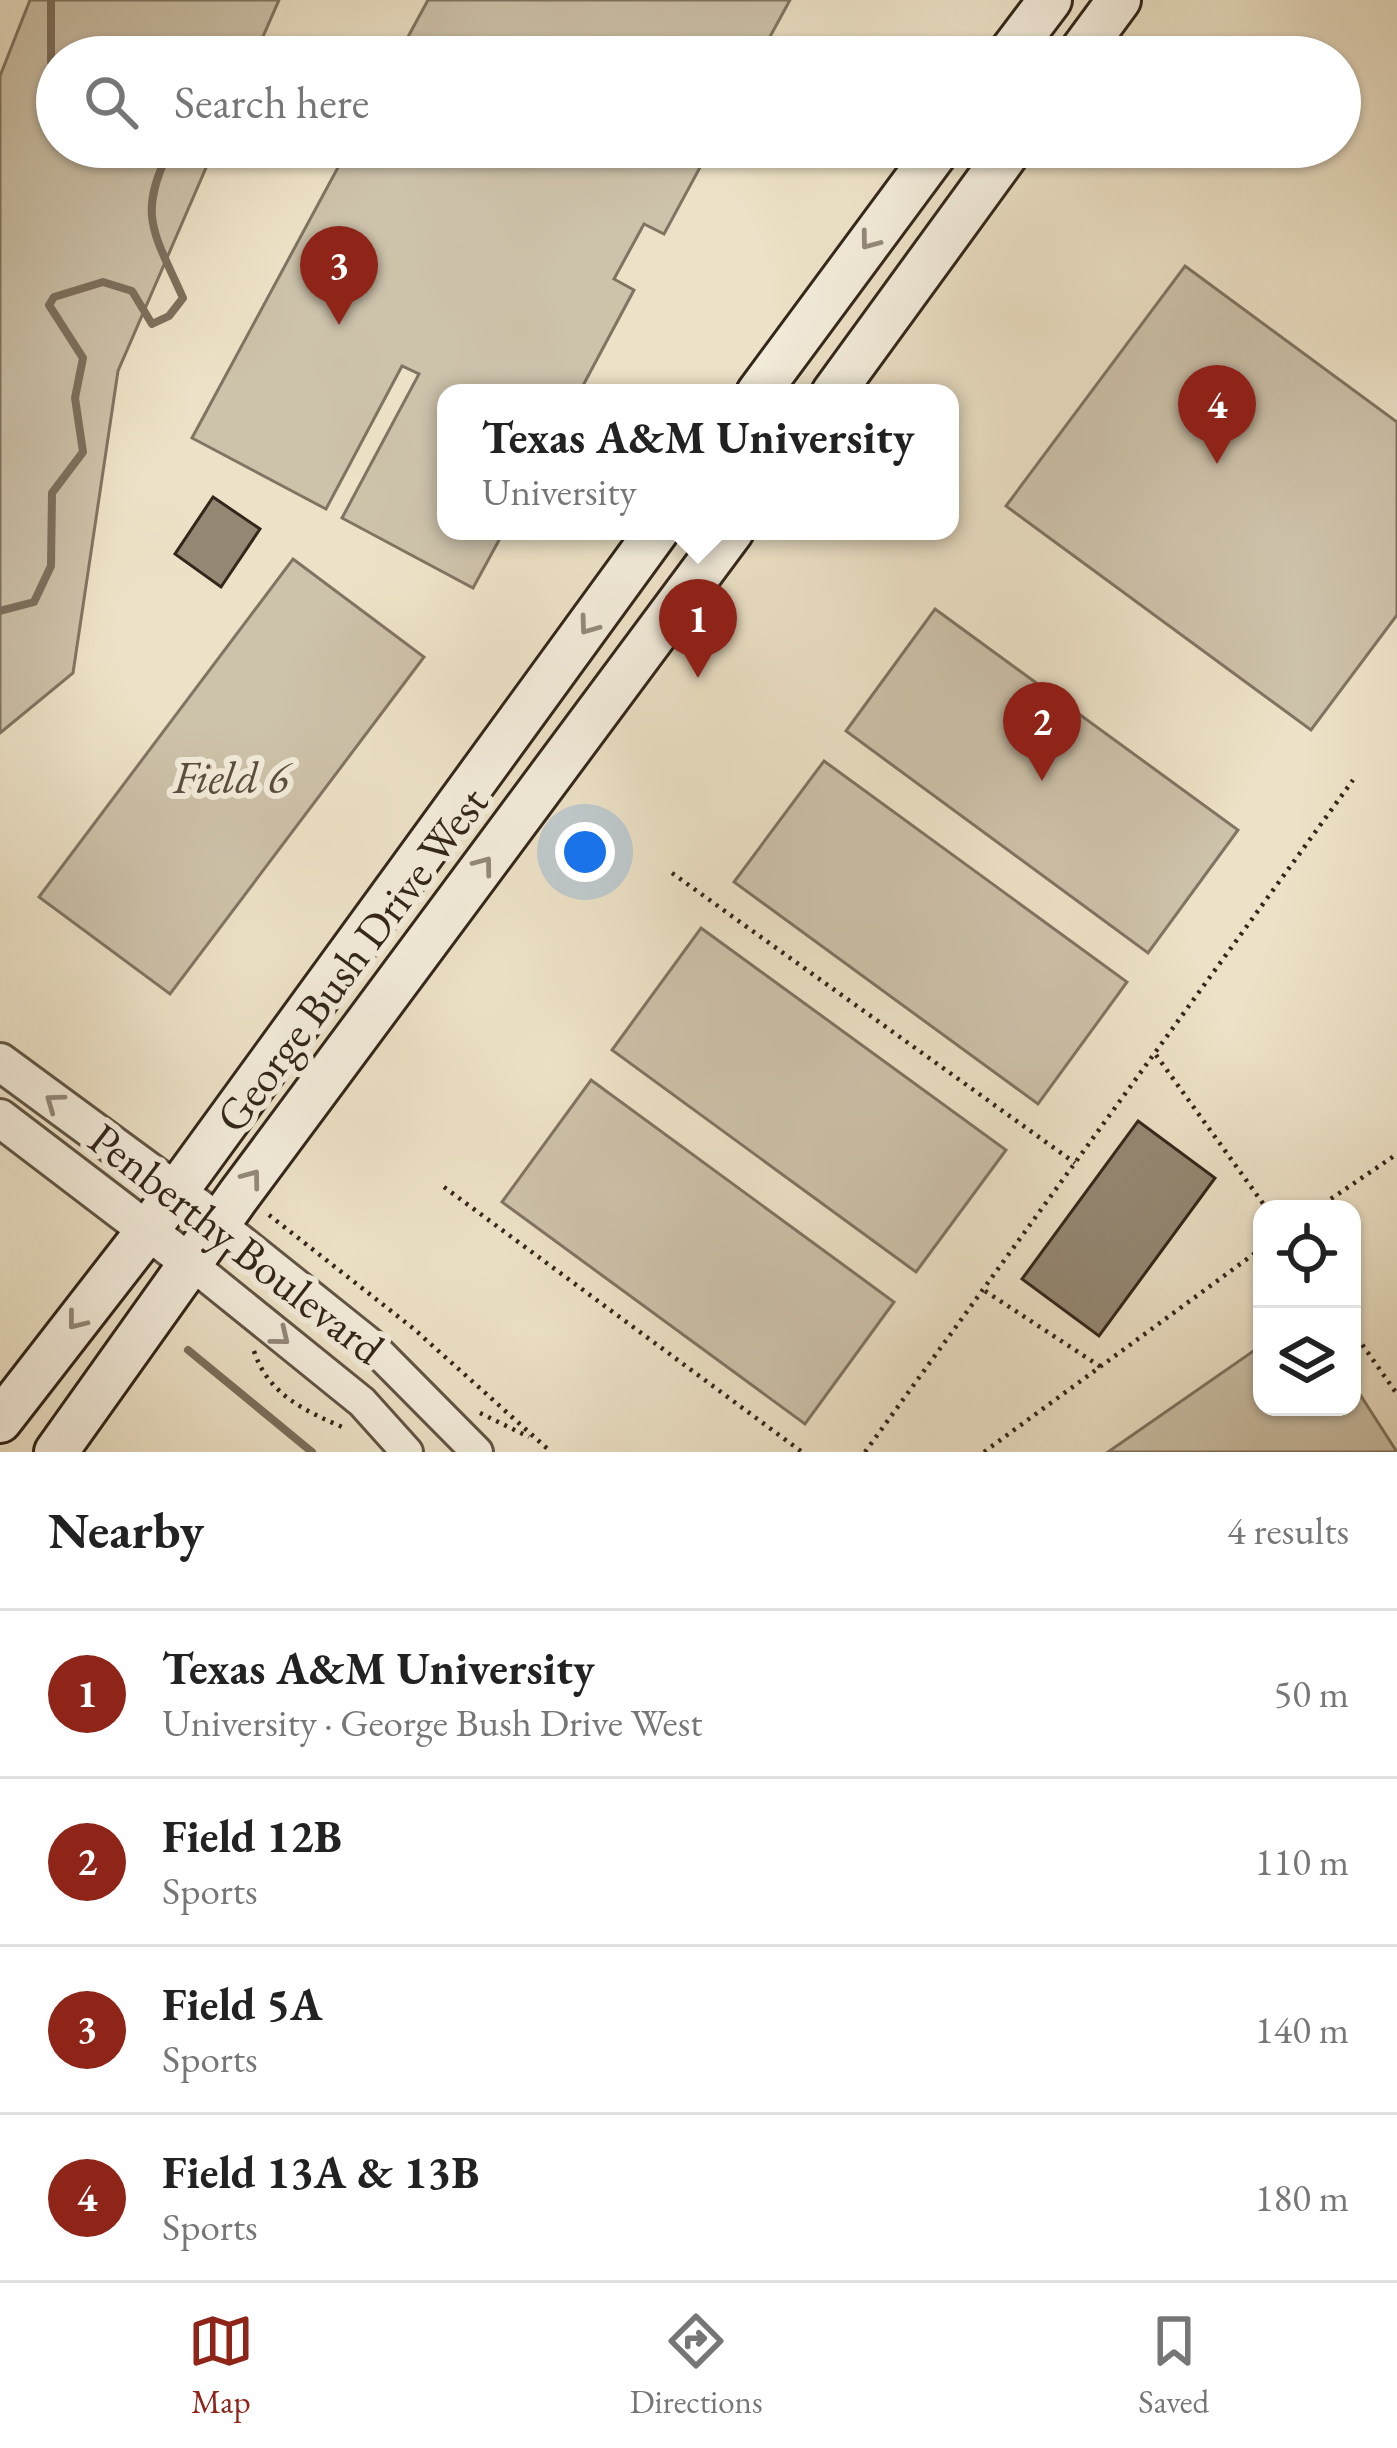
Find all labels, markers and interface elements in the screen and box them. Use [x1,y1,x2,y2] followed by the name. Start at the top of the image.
[36,36,1361,168] search box
[78,69,144,135] icon: search
[174,73,369,131] text: Search here
[300,226,378,325] pin: 3
[862,227,884,249] one-way arrow
[1178,365,1256,464] pin: 4
[437,384,959,540] popup
[482,408,914,466] text: Texas A&M University
[482,466,636,517] text: University
[659,579,737,678] pin: 1
[581,613,603,634] one-way arrow
[1003,682,1081,781] pin: 2
[172,748,293,806] park label: Field 6
[202,775,500,1143] street label: George Bush Drive West
[555,822,615,882] your location
[470,857,492,878] one-way arrow
[46,1094,67,1116] one-way arrow
[78,1110,397,1377] street label: Penberthy Boulevard
[237,1170,259,1191] one-way arrow
[1253,1200,1361,1416] map controls
[1253,1200,1361,1308] button: locate
[69,1308,91,1330] one-way arrow
[1253,1308,1361,1416] button: layers
[267,1323,289,1344] one-way arrow
[48,1497,204,1563] text: Nearby
[1227,1505,1349,1556] text: 4 results
[162,1639,595,1697] text: Texas A&M University
[77,1668,97,1719] text: 1
[1273,1668,1349,1719] text: 50 m
[162,1697,703,1748] text: University · George Bush Drive West
[162,1807,342,1865] text: Field 12B
[77,1836,97,1887] text: 2
[1255,1836,1349,1887] text: 110 m
[162,1865,258,1916] text: Sports
[162,1975,322,2033] text: Field 5A
[77,2004,97,2055] text: 3
[1255,2004,1349,2055] text: 140 m
[162,2033,258,2084] text: Sports
[162,2143,479,2201] text: Field 13A & 13B
[77,2172,97,2223] text: 4
[1255,2172,1349,2223] text: 180 m
[162,2201,258,2252] text: Sports
[188,2308,254,2423] tab: Map
[630,2308,763,2423] tab: Directions
[1138,2308,1209,2423] tab: Saved

